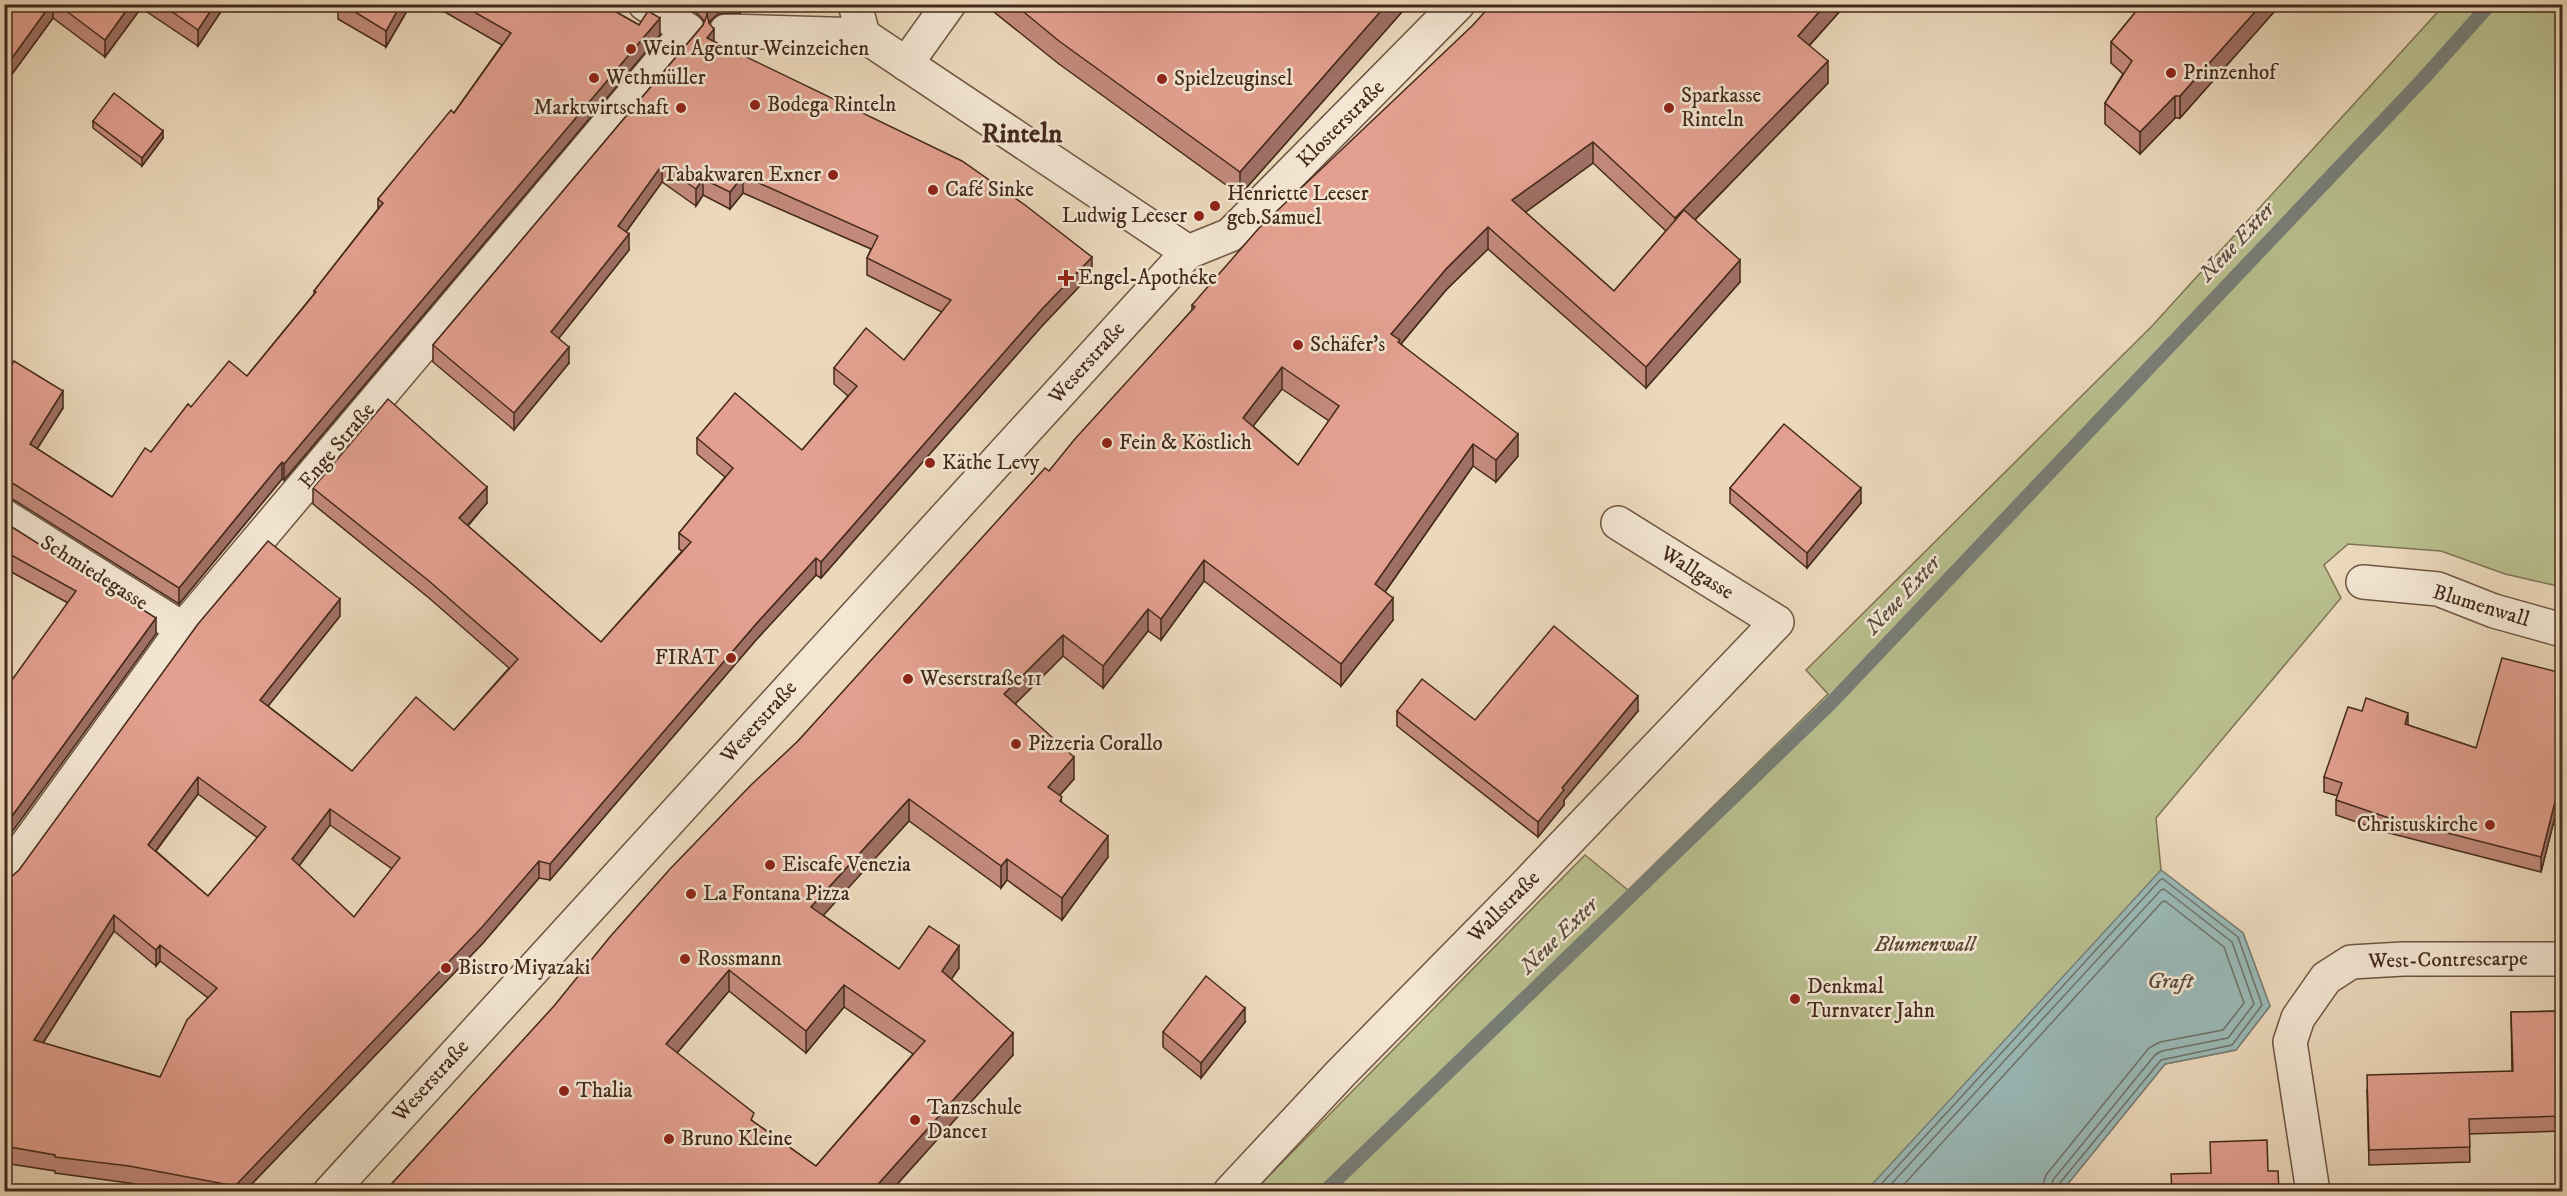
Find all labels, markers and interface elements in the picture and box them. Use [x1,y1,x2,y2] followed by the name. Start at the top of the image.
[642,36,869,62] place label: Wein Agentur Weinzeichen
[624,42,638,56] marker: Wein Agentur Weinzeichen
[2183,60,2279,86] place label: Prinzenhof
[605,65,706,91] place label: Wethmüller
[1174,66,1293,92] place label: Spielzeuginsel
[2164,66,2178,80] marker: Prinzenhof
[587,71,601,85] marker: Wethmüller
[1155,72,1169,86] marker: Spielzeuginsel
[1292,75,1390,173] street label: Klosterstraße
[1681,83,1762,133] place label: Sparkasse Rinteln
[767,92,896,118] place label: Bodega Rinteln
[533,95,669,121] place label: Marktwirtschaft
[748,98,762,112] marker: Bodega Rinteln
[674,101,688,115] marker: Marktwirtschaft
[1662,101,1676,115] marker: Sparkasse Rinteln
[982,117,1063,151] district label: Rinteln
[662,162,821,188] place label: Tabakwaren Exner
[826,168,840,182] marker: Tabakwaren Exner
[945,177,1034,203] place label: Café Sinke
[1227,181,1369,231] place label: Henriette Leeser geb.Samuel
[926,183,940,197] marker: Café Sinke
[2192,195,2282,289] water label: Neue Exter
[1208,199,1222,213] marker: Henriette Leeser geb.Samuel
[1062,203,1187,229] place label: Ludwig Leeser
[1192,209,1206,223] marker: Ludwig Leeser
[1078,265,1217,291] place label: Engel-Apotheke
[1059,271,1073,285] marker: Engel-Apotheke
[1042,316,1131,410] street label: Weserstraße
[1310,332,1385,358] place label: Schäfer's
[1291,338,1305,352] marker: Schäfer's
[293,397,381,495] street label: Enge Straße
[1119,430,1252,456] place label: Fein & Köstlich
[1100,436,1114,450] marker: Fein & Köstlich
[942,450,1041,476] place label: Käthe Levy
[923,456,937,470] marker: Käthe Levy
[35,530,153,617] street label: Schmiedegasse
[1655,540,1739,606] street label: Wallgasse
[1858,548,1948,642] water label: Neue Exter
[2429,579,2533,633] street label: Blumenwall
[655,645,719,671] place label: FIRAT
[724,651,738,665] marker: FIRAT
[919,666,1042,692] place label: Weserstraße 11
[901,672,915,686] marker: Weserstraße 11
[714,675,803,769] street label: Weserstraße
[1028,731,1163,757] place label: Pizzeria Corallo
[1009,737,1023,751] marker: Pizzeria Corallo
[2357,812,2478,838] place label: Christuskirche
[2483,818,2497,832] marker: Christuskirche
[782,852,911,878] place label: Eiscafe Venezia
[763,858,777,872] marker: Eiscafe Venezia
[1462,865,1546,949] street label: Wallstraße
[703,881,850,907] place label: La Fontana Pizza
[684,887,698,901] marker: La Fontana Pizza
[1513,891,1605,981] water label: Neue Exter
[1874,932,1978,958] park label: Blumenwall
[697,946,782,972] place label: Rossmann
[2367,946,2528,974] street label: West-Contrescarpe
[678,952,692,966] marker: Rossmann
[458,955,590,981] place label: Bistro Miyazaki
[439,961,453,975] marker: Bistro Miyazaki
[2147,968,2194,995] water label: Graft
[1807,974,1935,1024] place label: Denkmal Turnvater Jahn
[1788,992,1802,1006] marker: Denkmal Turnvater Jahn
[386,1034,475,1128] street label: Weserstraße
[576,1078,633,1104] place label: Thalia
[557,1084,571,1098] marker: Thalia
[927,1095,1022,1145] place label: Tanzschule Dance1
[908,1113,922,1127] marker: Tanzschule Dance1
[681,1126,793,1152] place label: Bruno Kleine
[662,1132,676,1146] marker: Bruno Kleine

